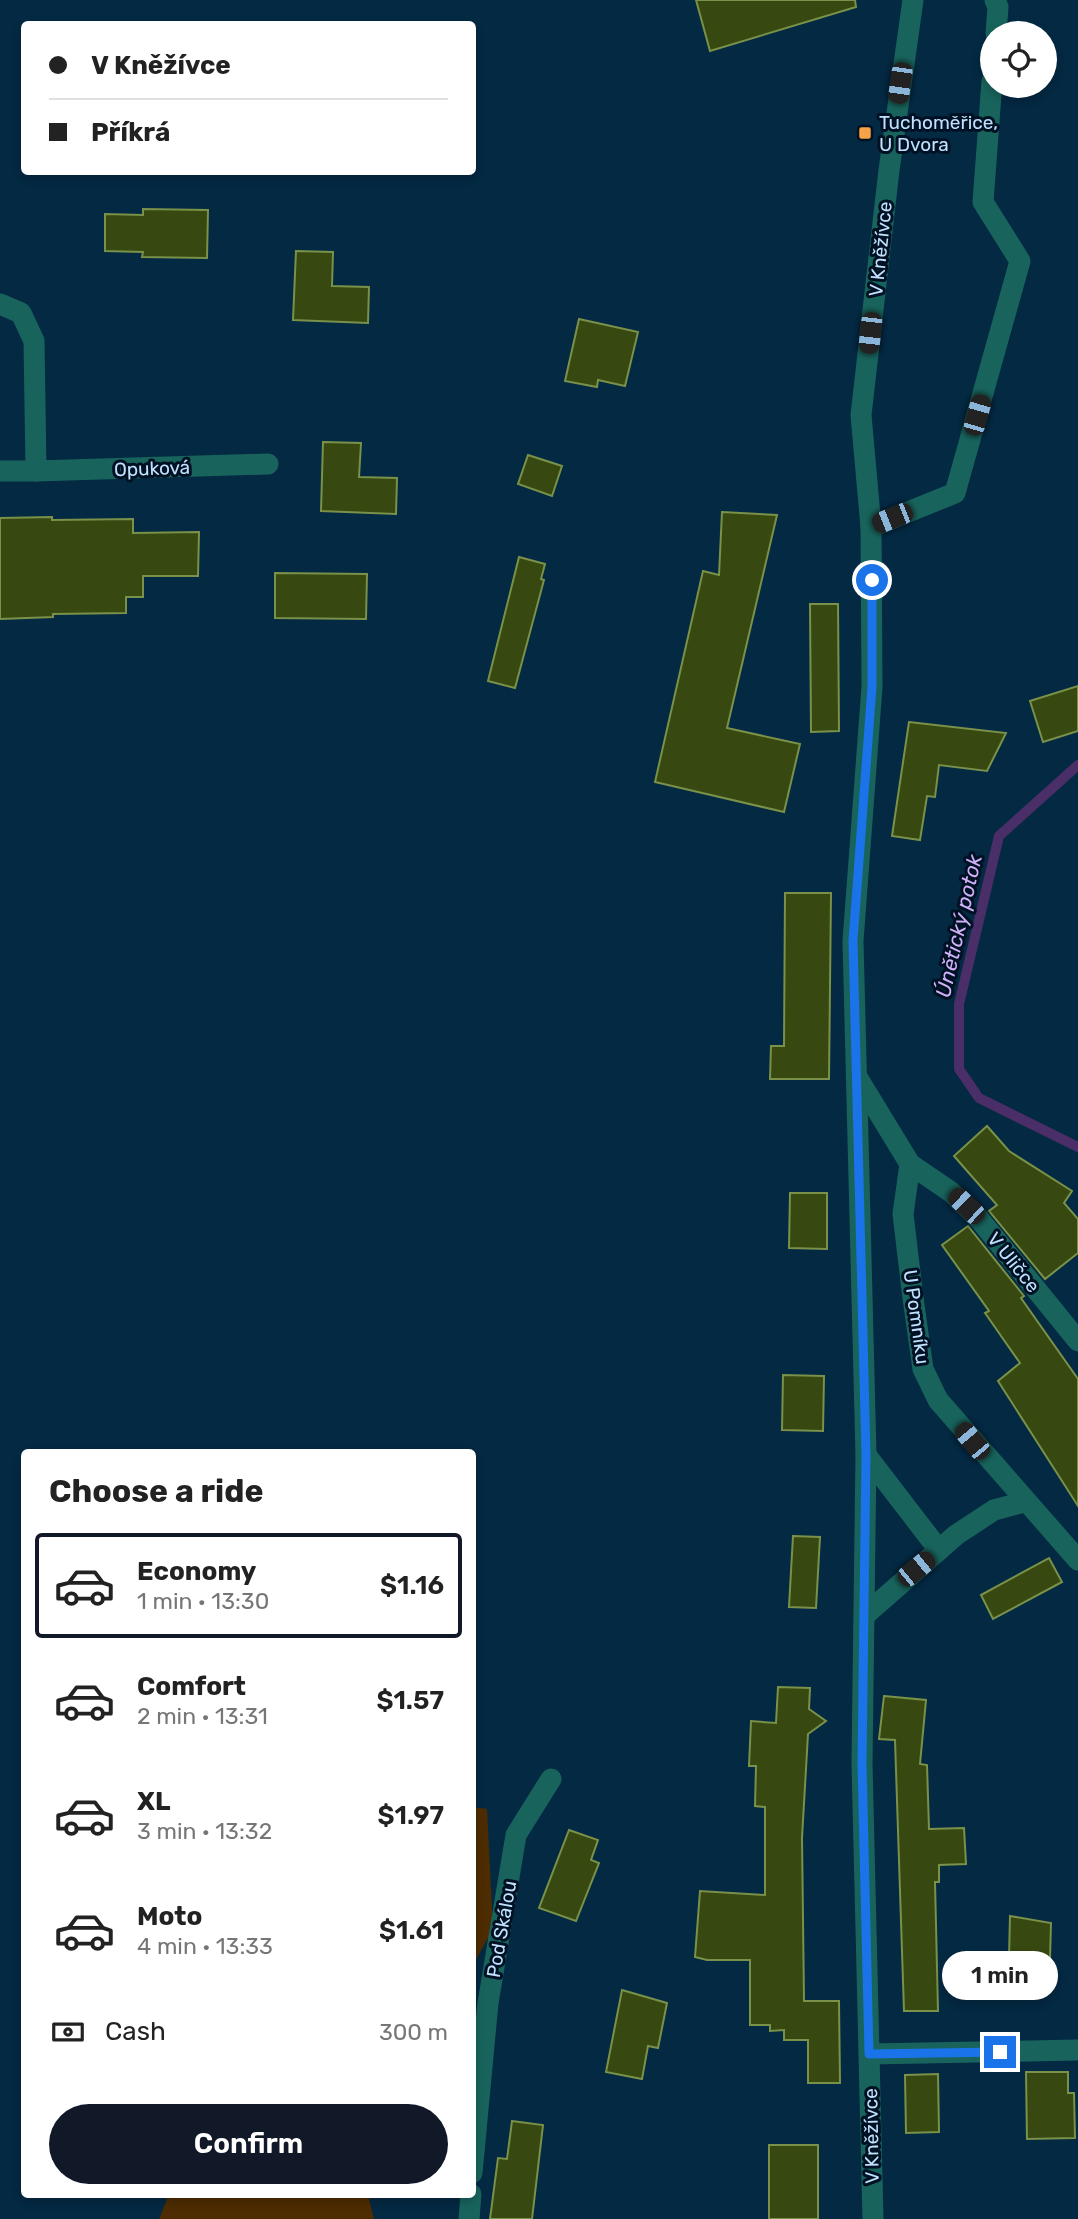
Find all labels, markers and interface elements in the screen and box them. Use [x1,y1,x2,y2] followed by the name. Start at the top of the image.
[980,21,1057,98] map controls
[980,21,1057,98] button: locate
[91,50,231,81] text: V Kněžívce
[887,61,914,105] car
[879,111,998,156] place label: Tuchoměřice, U Dvora
[91,117,170,148] text: Příkrá
[857,125,873,141] marker: Tuchoměřice, U Dvora
[864,200,897,298] street label: V Kněžívce
[858,311,883,355] car
[962,392,993,438] car
[114,456,190,481] street label: Opuková
[869,500,916,536] car
[856,564,888,596] route start
[930,851,987,1000] water label: Únětický potok
[944,1184,989,1228] car
[982,1228,1045,1297] street label: V Uličce
[898,1268,935,1366] street label: U Pomníku
[951,1418,994,1464] car
[49,1472,263,1510] text: Choose a ride
[894,1548,939,1590] car
[53,1554,116,1617] icon: car
[137,1556,256,1587] text: Economy
[380,1570,444,1601] text: $1.16
[137,1587,269,1615] text: 1 min · 13:30
[53,1669,116,1732] icon: car
[137,1671,246,1702] text: Comfort
[376,1685,444,1716] text: $1.57
[137,1702,268,1730] text: 2 min · 13:31
[53,1784,116,1847] icon: car
[137,1786,170,1817] text: XL
[378,1800,444,1831] text: $1.97
[137,1817,272,1845] text: 3 min · 13:32
[482,1879,521,1979] street label: Pod Skálou
[53,1899,116,1962] icon: car
[137,1901,202,1932] text: Moto
[379,1915,444,1946] text: $1.61
[137,1932,273,1960] text: 4 min · 13:33
[942,1951,1058,2000] callout: 1 min
[971,1961,1029,1989] text: 1 min
[49,2013,87,2051] icon: cash
[105,2016,166,2047] text: Cash
[379,2018,448,2046] text: 300 m
[984,2036,1016,2068] route end
[859,2088,884,2184] street label: V Kněžívce
[49,2104,448,2184] button: Confirm

